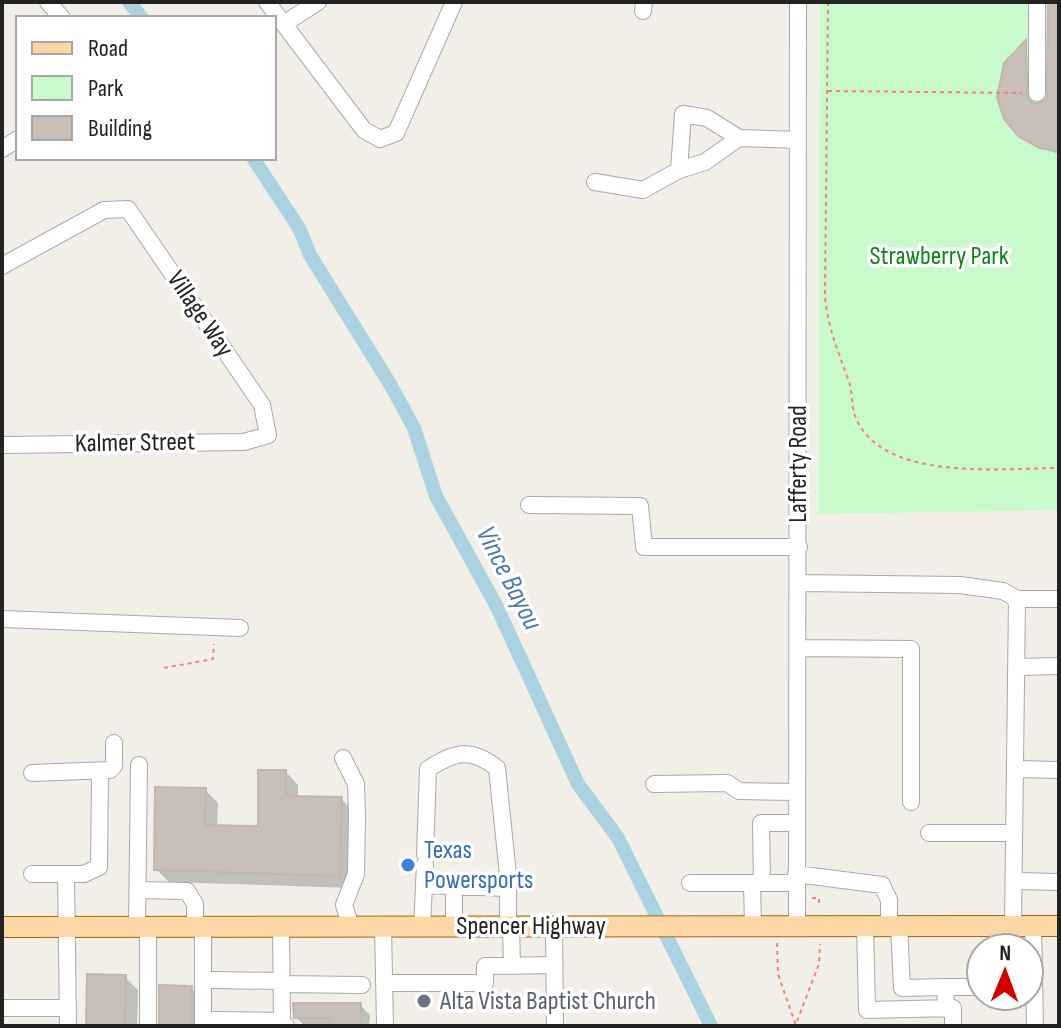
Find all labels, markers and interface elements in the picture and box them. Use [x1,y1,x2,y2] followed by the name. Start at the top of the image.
[16,16,276,160] legend
[88,34,128,63] text: Road
[88,74,123,103] text: Park
[88,114,152,143] text: Building
[869,241,1009,272] park label: Strawberry Park
[160,265,240,363] street label: Village Way
[783,405,814,523] street label: Lafferty Road
[75,426,195,460] street label: Kalmer Street
[469,521,549,636] water label: Vince Bayou
[424,835,533,896] place label: Texas Powersports
[399,856,417,874] marker: Texas Powersports
[456,911,606,942] street label: Spencer Highway
[965,932,1045,1012] north arrow
[999,940,1011,967] text: N
[439,986,656,1017] place label: Alta Vista Baptist Church
[415,992,433,1010] marker: Alta Vista Baptist Church

